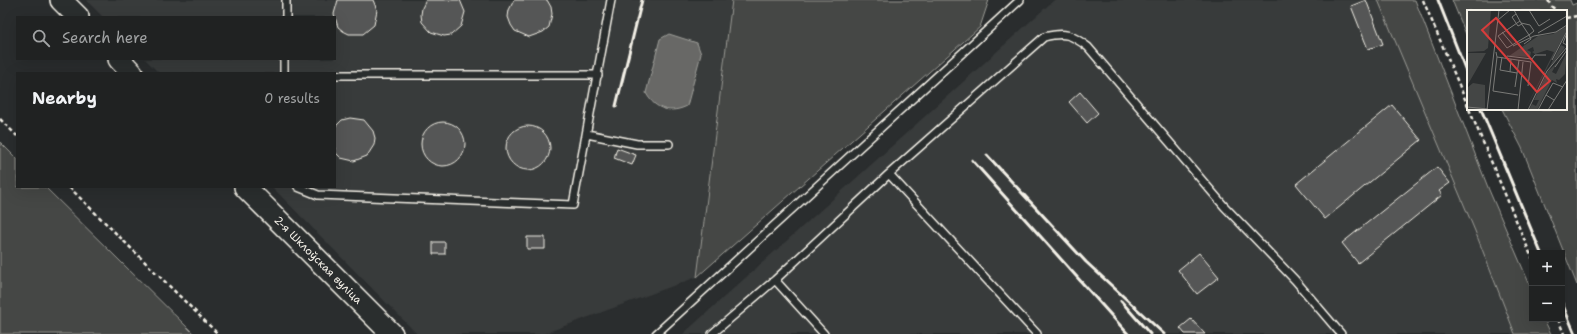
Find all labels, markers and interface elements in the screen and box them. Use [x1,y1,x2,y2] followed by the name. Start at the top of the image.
[1467,10,1567,110] inset map
[16,16,336,60] search box
[30,27,52,49] icon: search
[62,28,148,48] text: Search here
[32,87,97,109] text: Nearby
[264,90,320,107] text: 0 results
[271,213,365,307] street label: 2-я Шклоўская вуліца
[1529,250,1565,322] map controls
[1529,250,1565,286] button: +
[1529,286,1565,322] button: −

